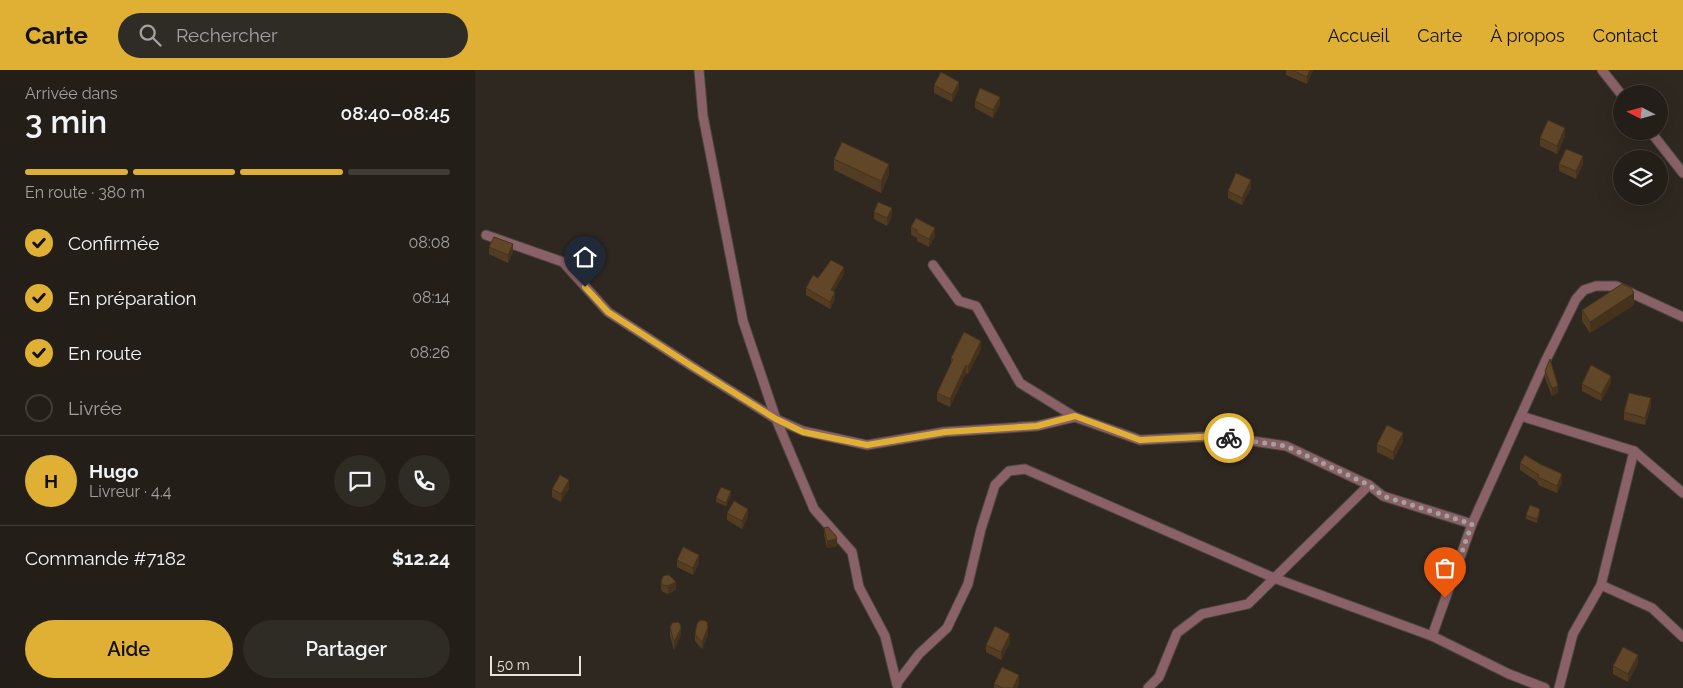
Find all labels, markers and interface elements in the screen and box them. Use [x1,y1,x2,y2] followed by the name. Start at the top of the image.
[118,13,468,58] search box
[25,21,88,50] text: Carte
[136,21,164,49] icon: search
[176,24,278,46] text: Rechercher
[1328,25,1389,46] text: Accueil
[1417,25,1462,46] text: Carte
[1490,25,1565,46] text: À propos
[1593,25,1658,46] text: Contact
[25,84,117,103] text: Arrivée dans
[1613,85,1667,140] north arrow
[1613,85,1668,205] map controls
[341,102,450,124] text: 08:40–08:45
[25,103,107,140] text: 3 min
[1613,150,1668,205] button: layers
[25,183,145,202] text: En route · 380 m
[25,229,53,257] icon: check
[68,232,159,254] text: Confirmée
[408,233,450,252] text: 08:08
[564,236,606,287] pin
[571,243,599,271] icon: home
[25,284,53,312] icon: check
[68,287,197,309] text: En préparation
[412,288,450,307] text: 08:14
[25,339,53,367] icon: check
[68,342,142,364] text: En route
[410,343,450,362] text: 08:26
[68,397,122,419] text: Livrée
[1204,413,1254,463] courier
[1215,424,1243,452] icon: bike
[334,455,386,507] button: chat
[398,455,450,507] button: phone
[89,460,138,482] text: Hugo
[44,470,58,492] text: H
[89,482,172,501] text: Livreur · 4.4
[25,547,186,569] text: Commande #7182
[392,547,450,569] text: $12.24
[1424,547,1466,598] pin
[1431,554,1459,582] icon: bag
[25,620,233,678] button: Aide
[243,620,450,678] button: Partager
[490,653,581,676] scale bar
[497,657,530,673] text: 50 m

